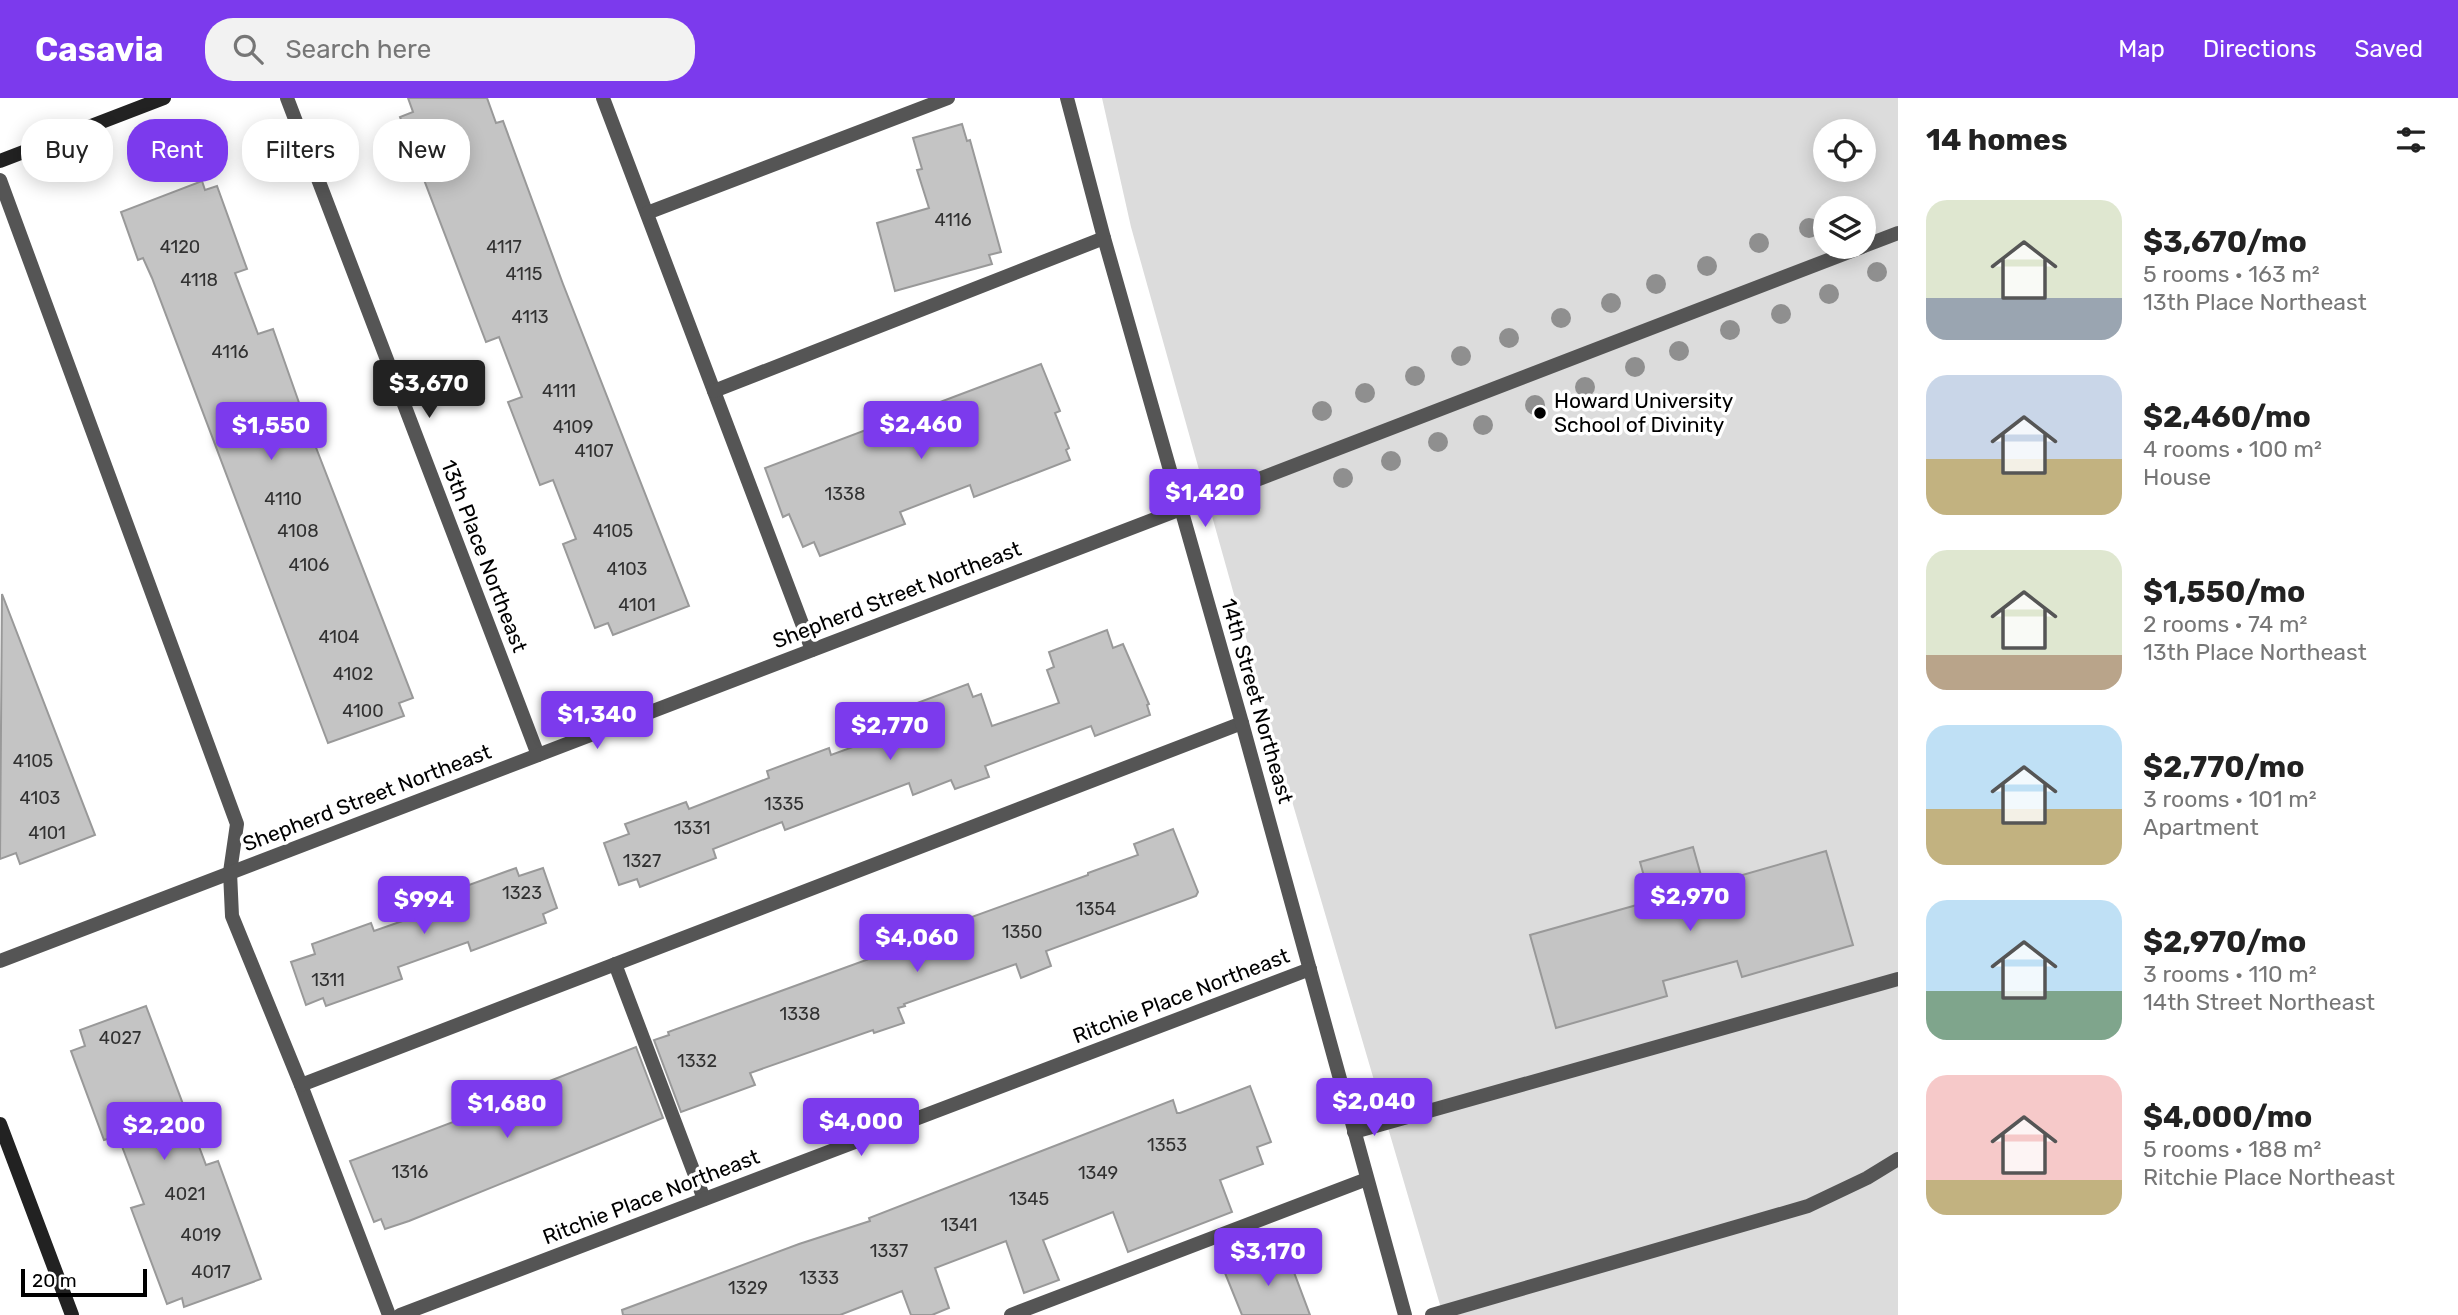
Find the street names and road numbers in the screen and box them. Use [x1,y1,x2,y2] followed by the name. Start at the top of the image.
[436,456,533,656] street label: 13th Place Northeast
[769,536,1024,653] street label: Shepherd Street Northeast
[1216,596,1299,806] street label: 14th Street Northeast
[239,739,494,856] street label: Shepherd Street Northeast
[1069,943,1293,1048] street label: Ritchie Place Northeast
[539,1144,763,1249] street label: Ritchie Place Northeast

